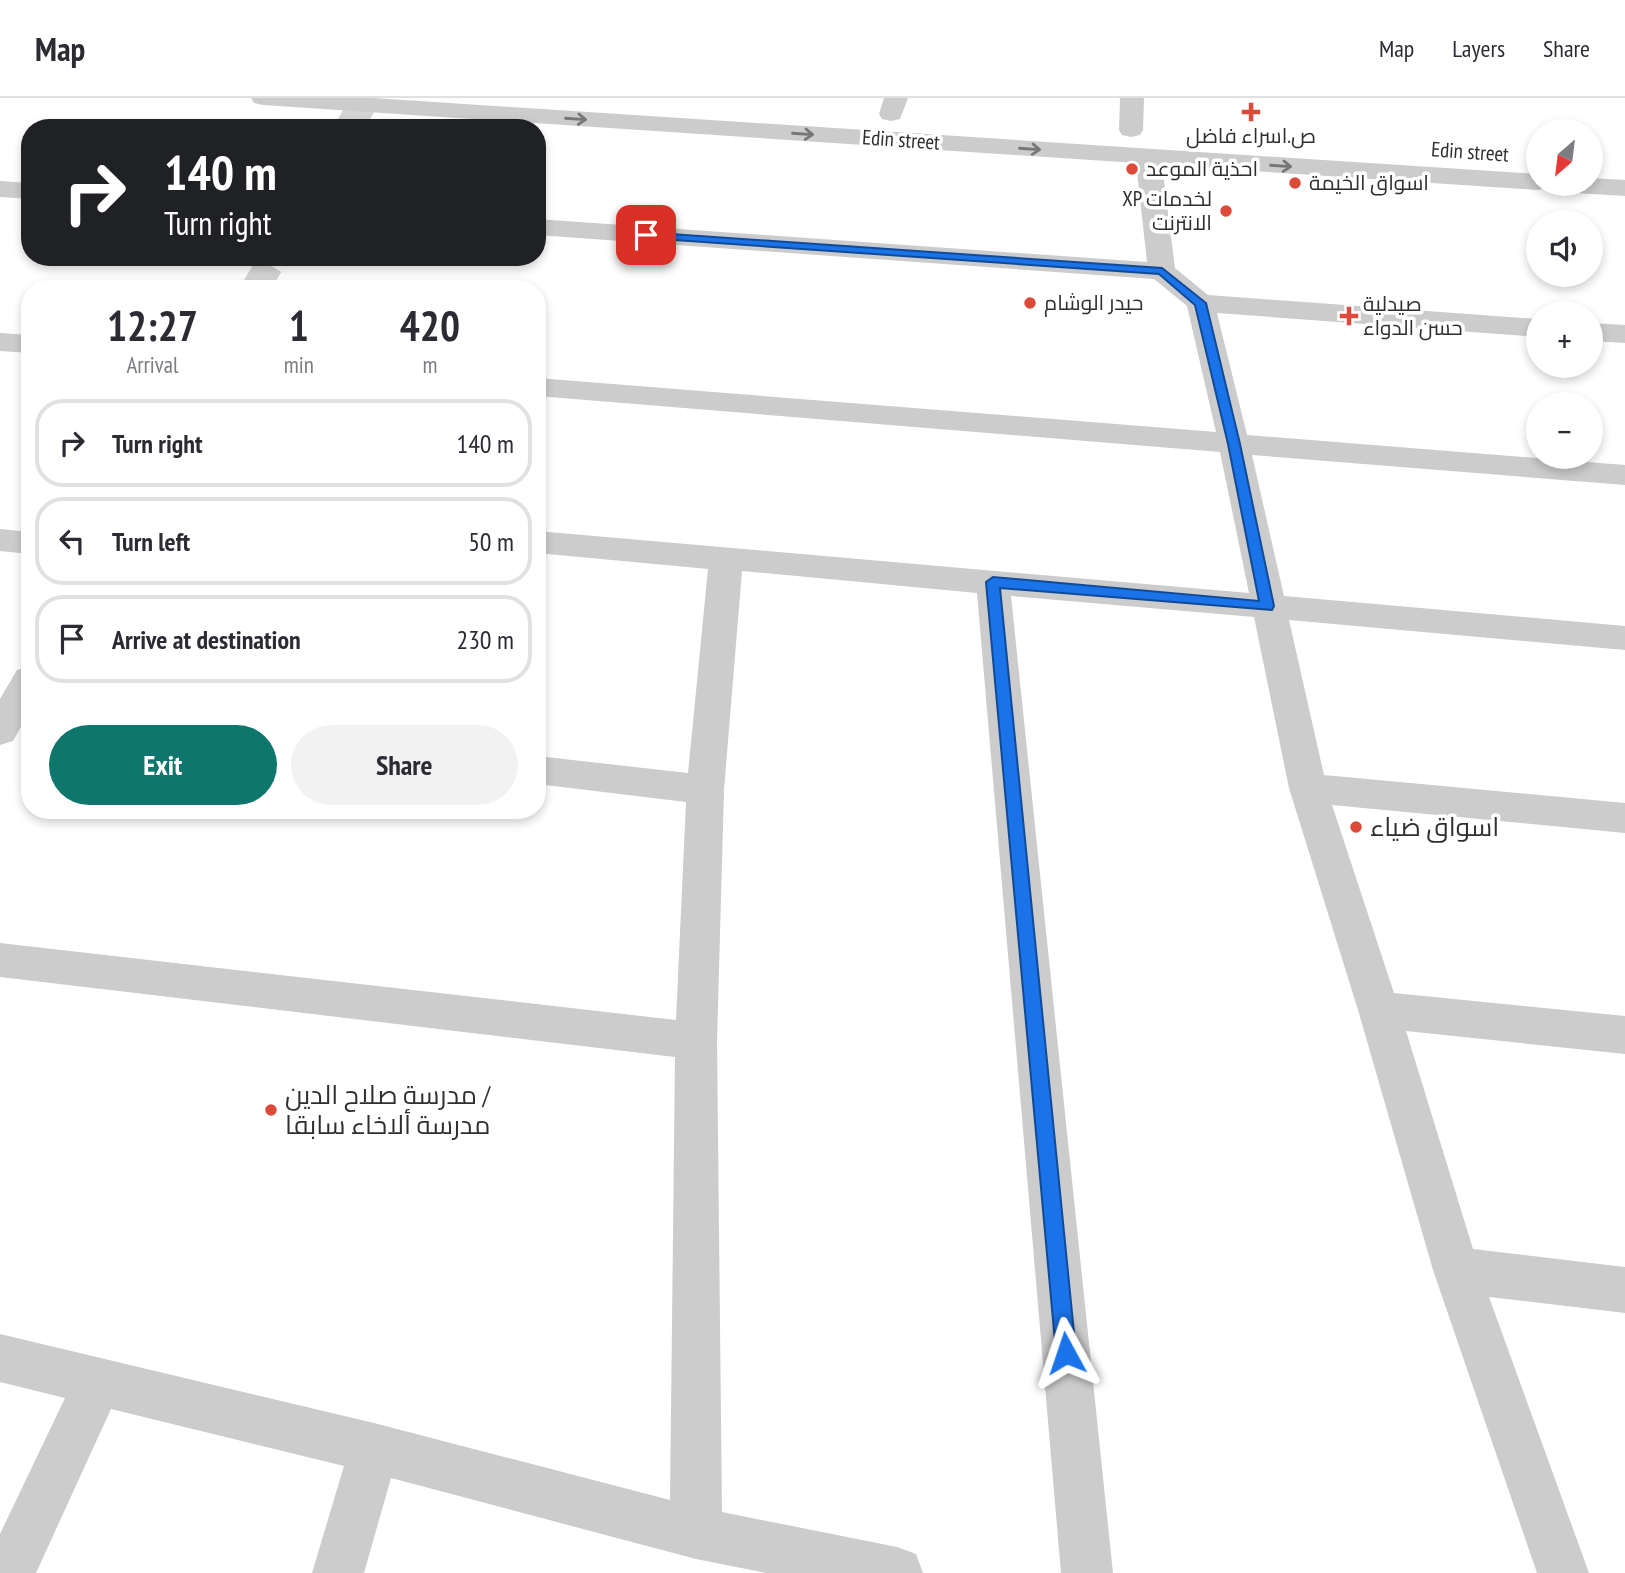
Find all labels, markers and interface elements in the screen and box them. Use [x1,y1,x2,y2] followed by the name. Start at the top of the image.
[35,27,85,70] text: Map
[1379,33,1414,64] text: Map
[1452,33,1505,64] text: Layers
[1543,33,1590,64] text: Share
[1243,104,1259,120] marker: ص.اسراء فاضل
[564,113,587,126] one-way arrow
[1526,119,1603,196] north arrow
[1526,119,1603,469] map controls
[1186,122,1316,149] place label: ص.اسراء فاضل
[861,123,941,156] street label: Edin street
[791,128,814,141] one-way arrow
[1430,135,1510,168] street label: Edin street
[164,140,277,204] text: 140 m
[1018,143,1041,156] one-way arrow
[49,147,140,238] icon: right
[1146,155,1258,182] place label: احذية الموعد
[1270,159,1293,172] one-way arrow
[1124,161,1140,177] marker: احذية الموعد
[1309,169,1429,196] place label: اسواق الخيمة
[1287,175,1303,191] marker: اسواق الخيمة
[1122,185,1212,236] place label: XP لخدمات الانترنت
[164,202,272,244] text: Turn right
[1218,203,1234,219] marker: XP لخدمات الانترنت
[616,205,676,265] pin
[1526,210,1603,287] button: sound
[627,216,665,254] icon: arrive
[1044,289,1143,317] place label: حيدر الوشام
[1363,290,1463,341] place label: صيدلية حسن الدواء
[1022,295,1038,311] marker: حيدر الوشام
[107,298,198,353] text: 12:27
[289,298,309,353] text: 1
[400,298,460,353] text: 420
[1526,301,1603,378] button: +
[1341,308,1357,324] marker: صيدلية حسن الدواء
[126,350,178,379] text: Arrival
[284,350,314,379] text: min
[422,350,437,379] text: m
[1526,392,1603,469] button: −
[53,424,91,462] icon: right
[112,427,203,460] text: Turn right
[456,427,514,460] text: 140 m
[53,522,91,560] icon: left
[112,525,190,558] text: Turn left
[468,525,514,558] text: 50 m
[53,620,91,658] icon: arrive
[112,623,301,656] text: Arrive at destination
[456,623,514,656] text: 230 m
[49,725,277,805] button: Exit
[291,725,518,805] button: Share
[1370,810,1499,843] place label: اسواق ضياء
[1348,819,1364,835] marker: اسواق ضياء
[285,1078,492,1141] place label: مدرسة صلاح الدين / مدرسة ألاخاء سابقا
[263,1102,279,1118] marker: مدرسة صلاح الدين / مدرسة ألاخاء سابقا
[1029,1316,1103,1390] position arrow

